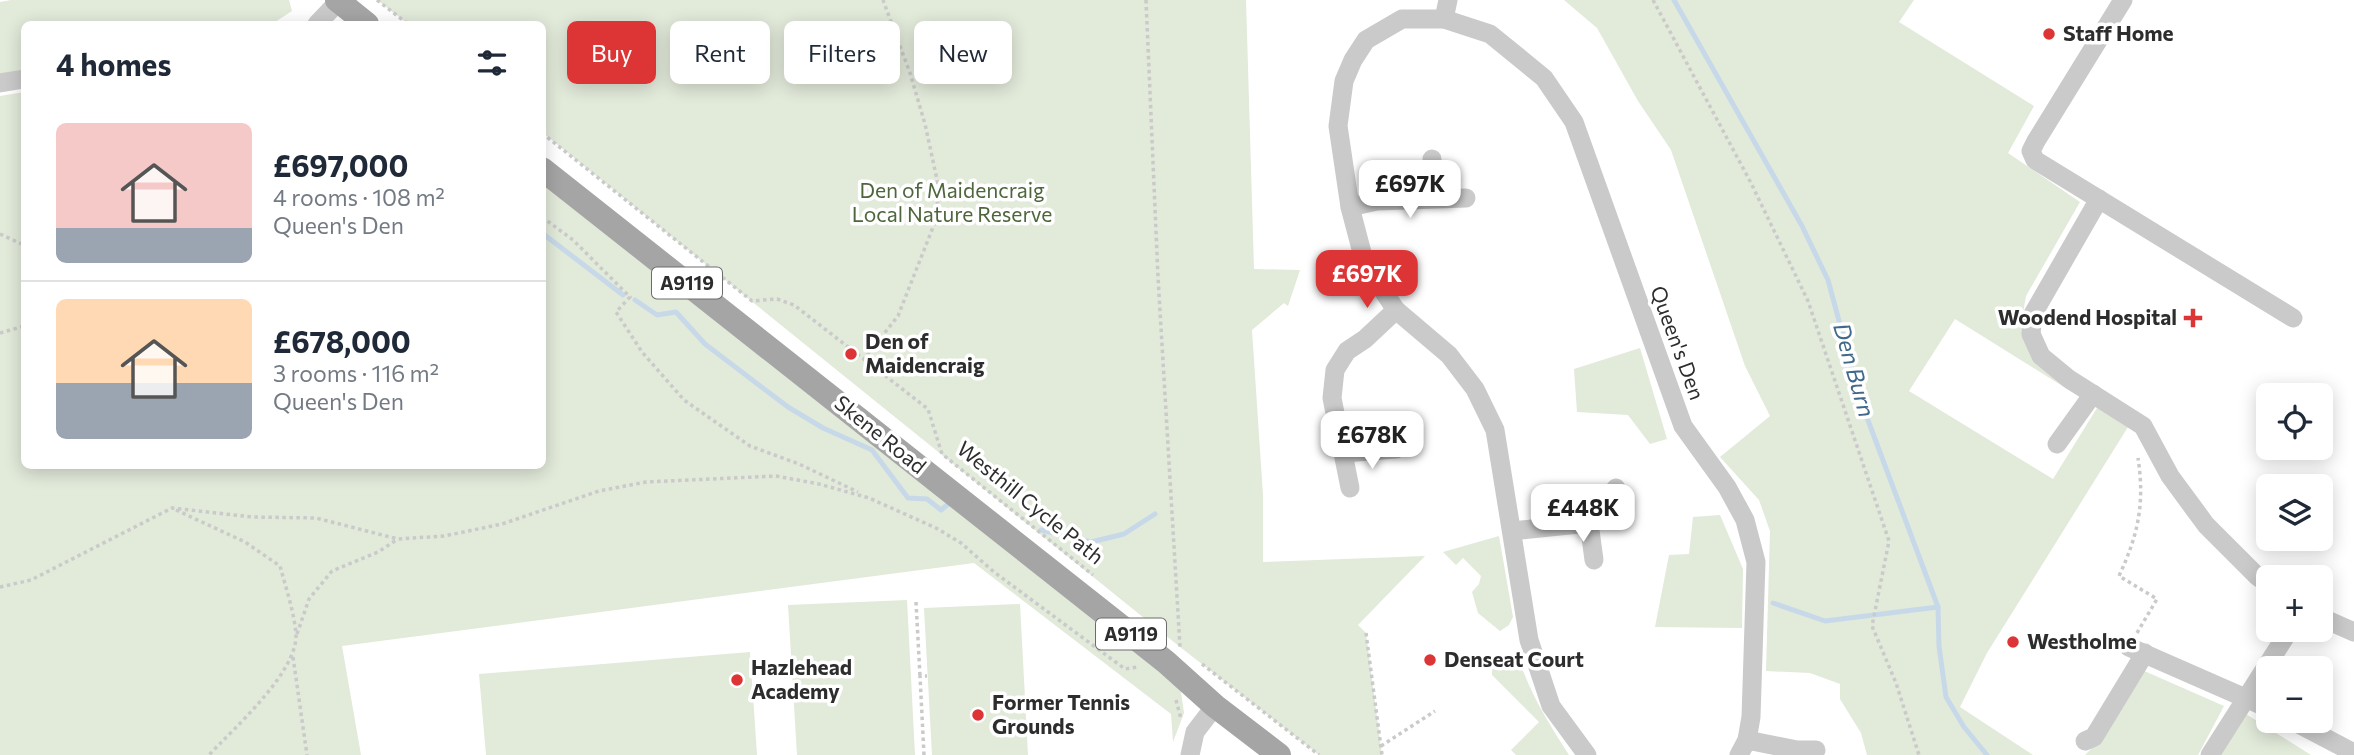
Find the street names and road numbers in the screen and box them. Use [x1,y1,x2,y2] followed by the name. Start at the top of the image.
[652,268,722,298] road number: A9119
[1646,282,1711,403] street label: Queen's Den
[830,389,932,478] street label: Skene Road
[953,435,1109,569] street label: Westhill Cycle Path
[1096,618,1166,650] road number: A9119

